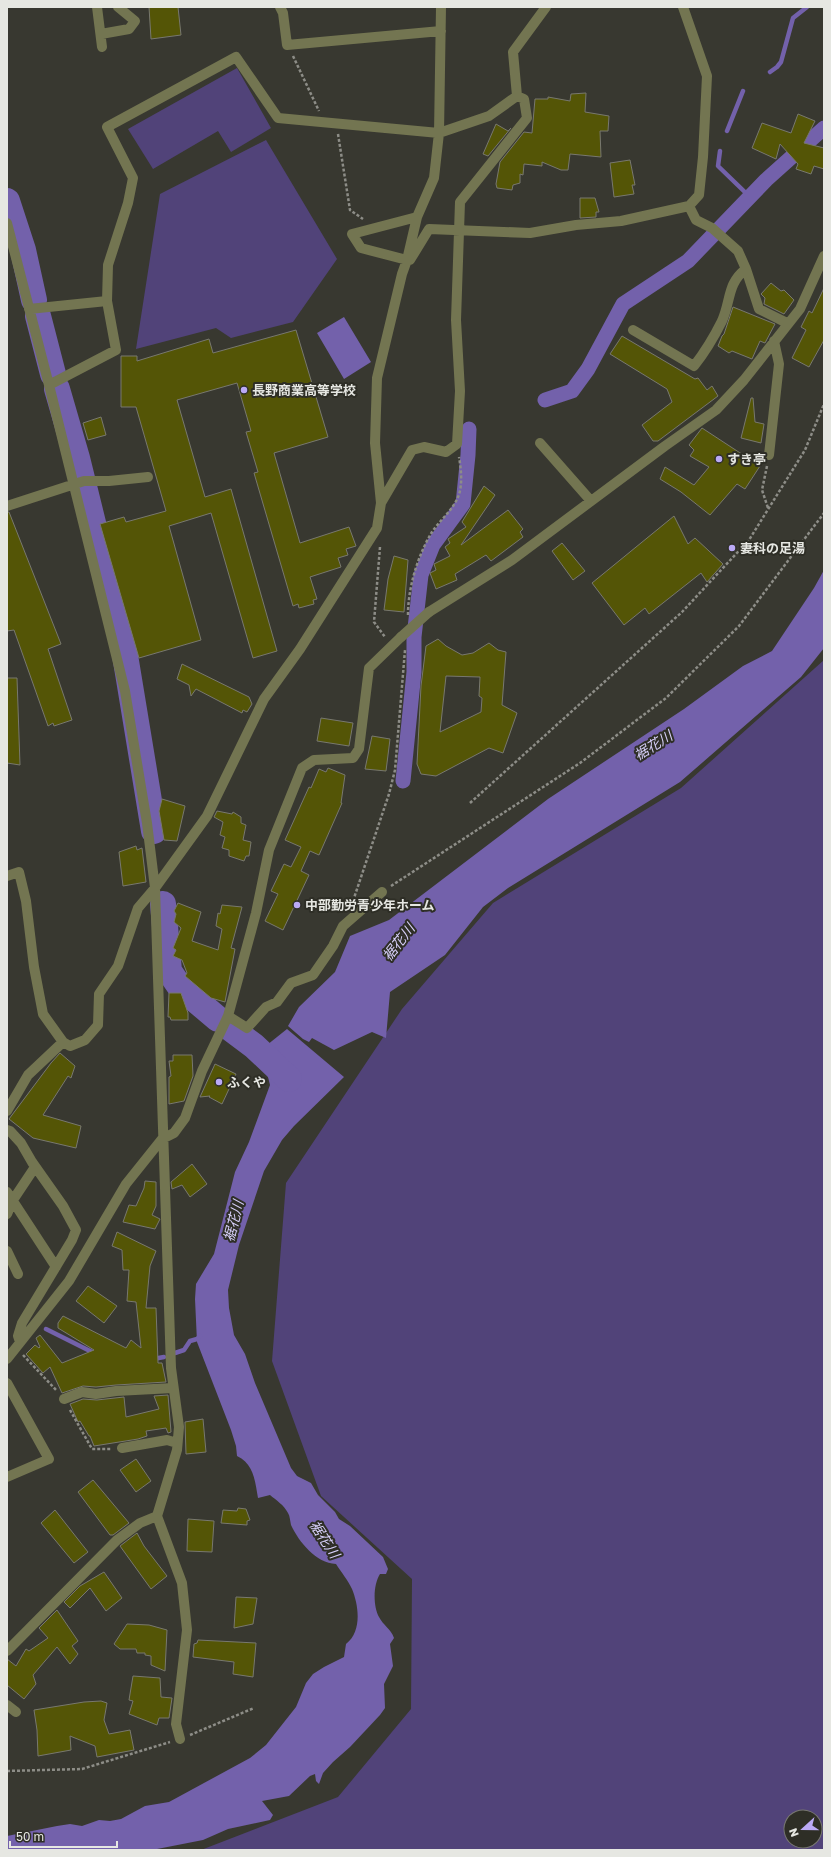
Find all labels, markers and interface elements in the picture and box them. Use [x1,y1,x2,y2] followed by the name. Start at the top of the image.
[252,382,356,398] place label: 長野商業高等学校
[239,385,249,395] marker: 長野商業高等学校
[727,451,766,467] place label: すき亭
[714,454,724,464] marker: すき亭
[740,540,805,556] place label: 妻科の足湯
[727,543,737,553] marker: 妻科の足湯
[631,726,677,763] water label: 裾花川
[305,897,435,913] place label: 中部勤労青少年ホーム
[292,900,302,910] marker: 中部勤労青少年ホーム
[378,919,419,964] water label: 裾花川
[227,1074,266,1090] place label: ふくや
[214,1077,224,1087] marker: ふくや
[220,1197,247,1243] water label: 裾花川
[306,1517,345,1563] water label: 裾花川
[783,1809,823,1849] north arrow
[10,1823,117,1849] scale bar
[786,1827,801,1839] text: N
[16,1829,44,1844] text: 50 m

